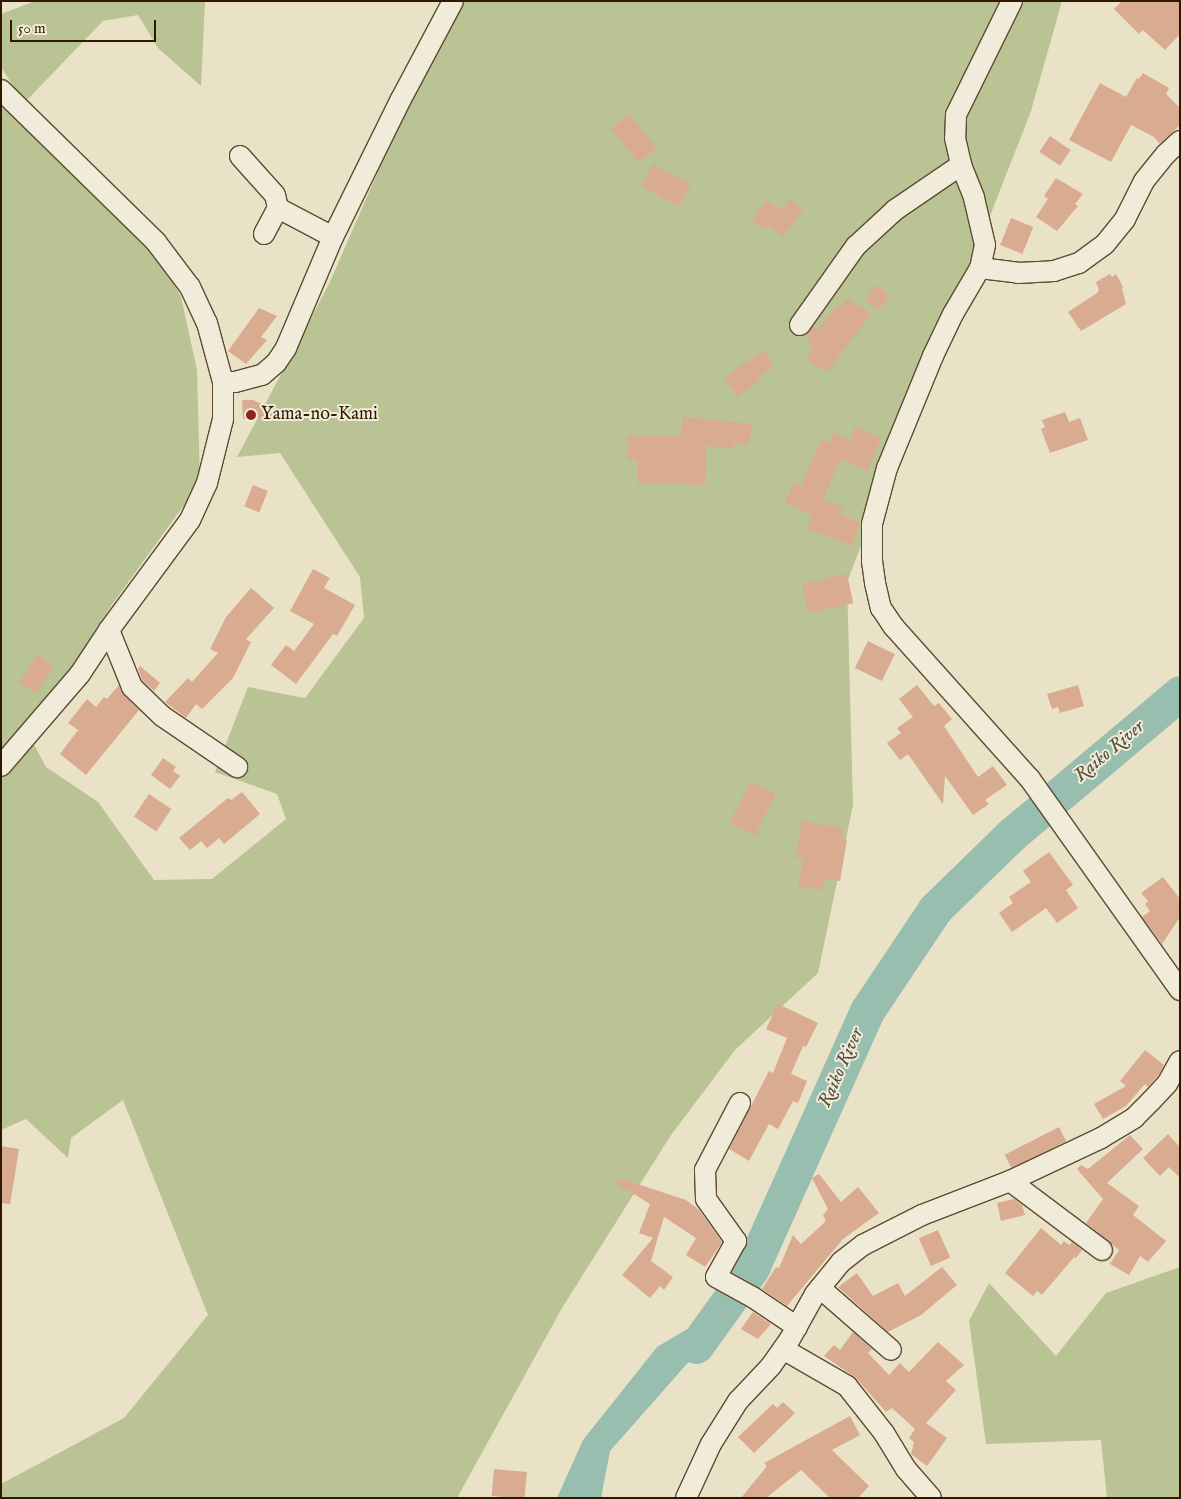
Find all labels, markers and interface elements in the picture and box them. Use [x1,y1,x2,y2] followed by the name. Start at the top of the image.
[12,10,159,42] scale bar
[18,19,46,38] text: 50 m
[261,404,378,426] place label: Yama-no-Kami
[245,409,257,421] marker: Yama-no-Kami
[1070,716,1150,788] water label: Raiko River
[814,1025,870,1111] water label: Raiko River

